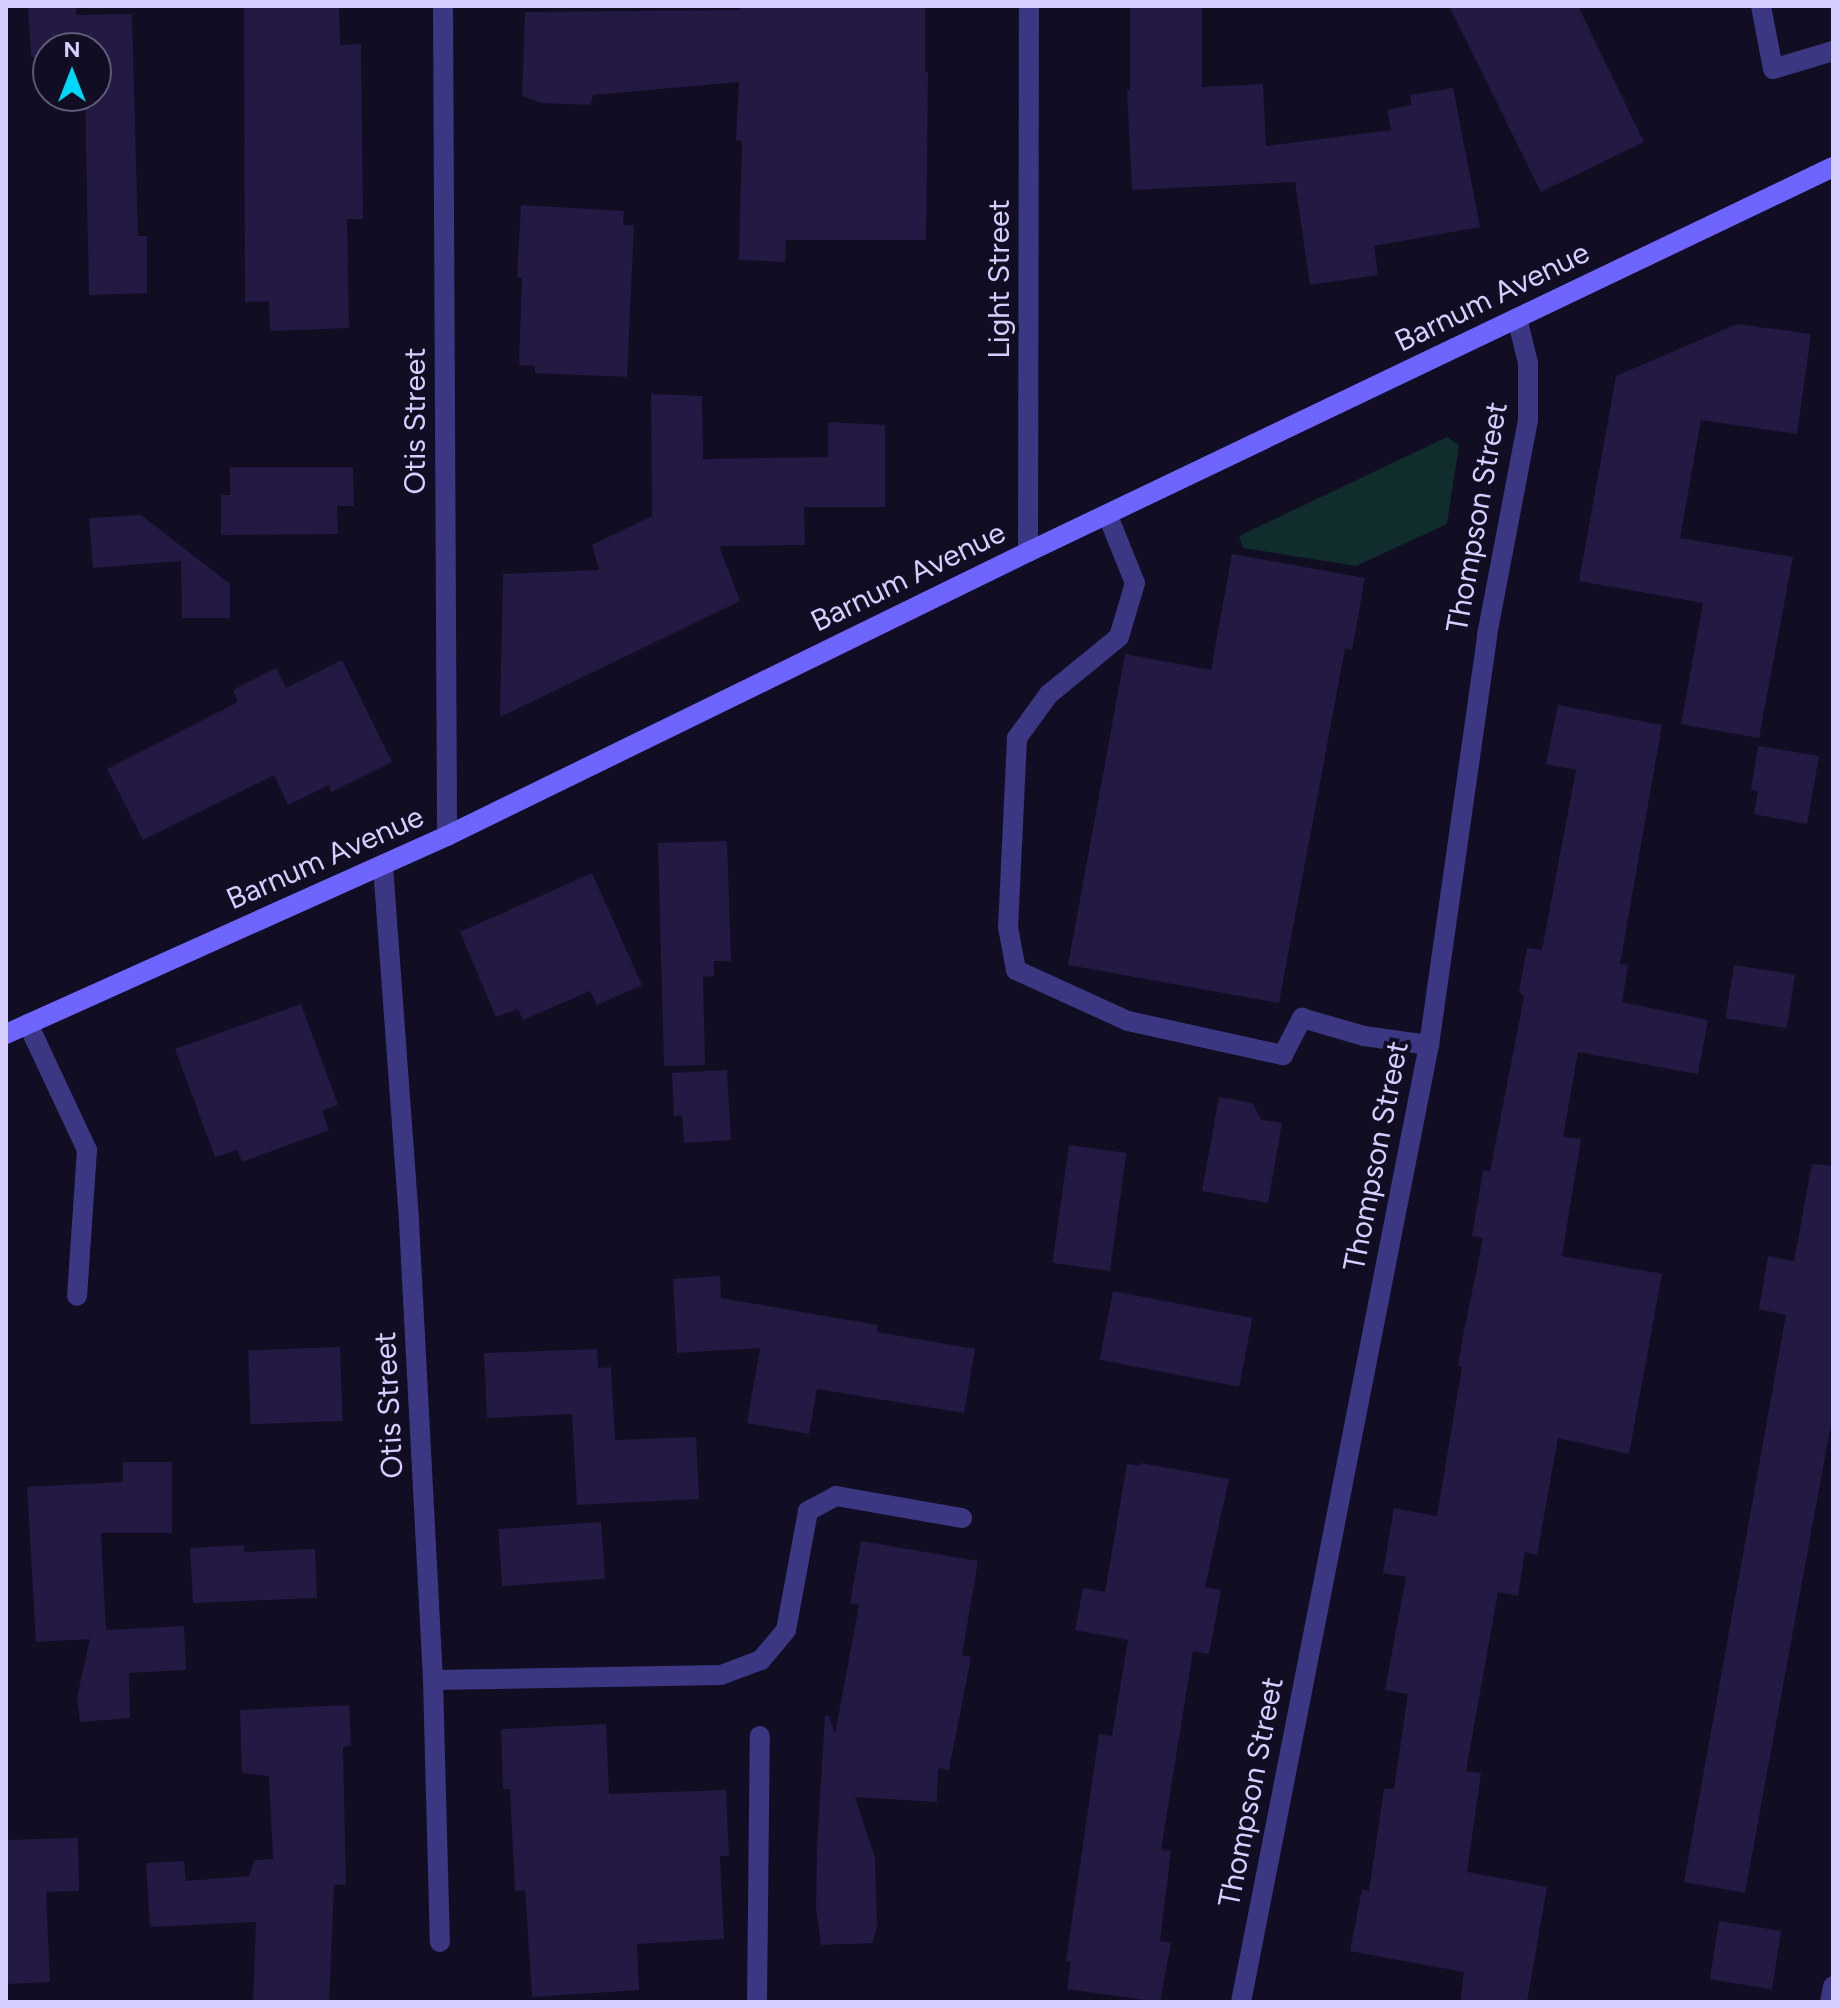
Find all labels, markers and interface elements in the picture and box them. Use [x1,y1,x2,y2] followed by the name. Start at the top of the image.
[32,32,112,112] north arrow
[63,36,81,63] text: N
[981,199,1017,359] street label: Light Street
[1389,234,1595,360] street label: Barnum Avenue
[397,348,433,494] street label: Otis Street
[1439,399,1515,635] street label: Thompson Street
[805,514,1011,640] street label: Barnum Avenue
[221,799,429,917] street label: Barnum Avenue
[1336,1038,1416,1274] street label: Thompson Street
[367,1331,411,1479] street label: Otis Street
[1211,1674,1291,1910] street label: Thompson Street

